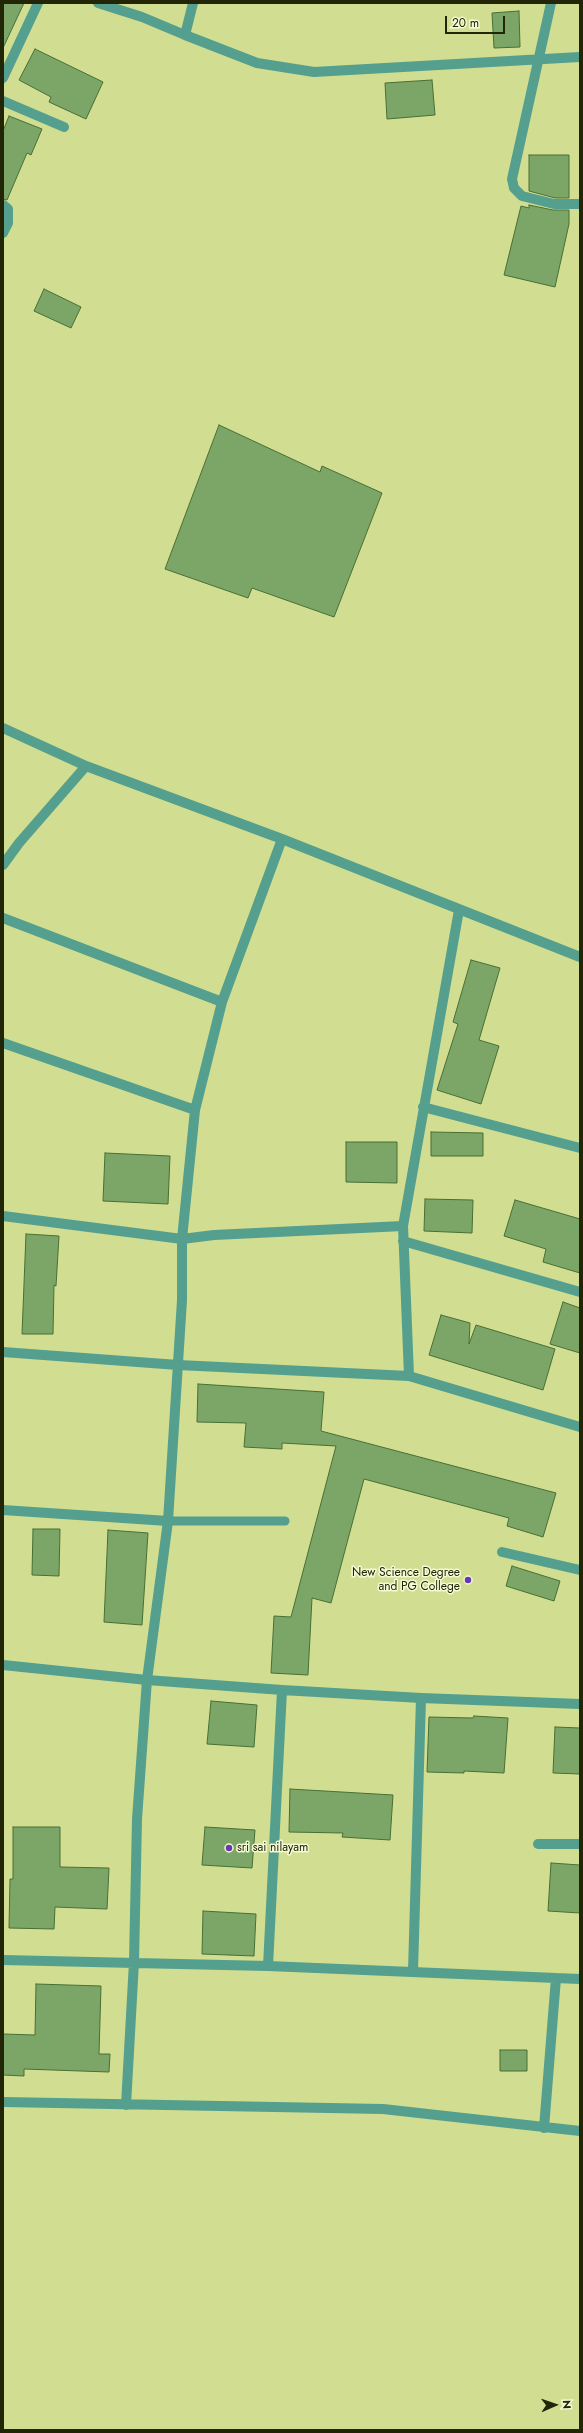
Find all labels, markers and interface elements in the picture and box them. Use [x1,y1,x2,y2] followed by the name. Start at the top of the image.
[447,8,507,34] scale bar
[452,14,479,32] text: 20 m
[352,1566,460,1594] place label: New Science Degree and PG College
[463,1575,473,1585] marker: New Science Degree and PG College
[237,1841,308,1855] place label: sri sai nilayam
[224,1843,234,1853] marker: sri sai nilayam
[535,2385,575,2425] north arrow
[559,2400,575,2409] text: N

